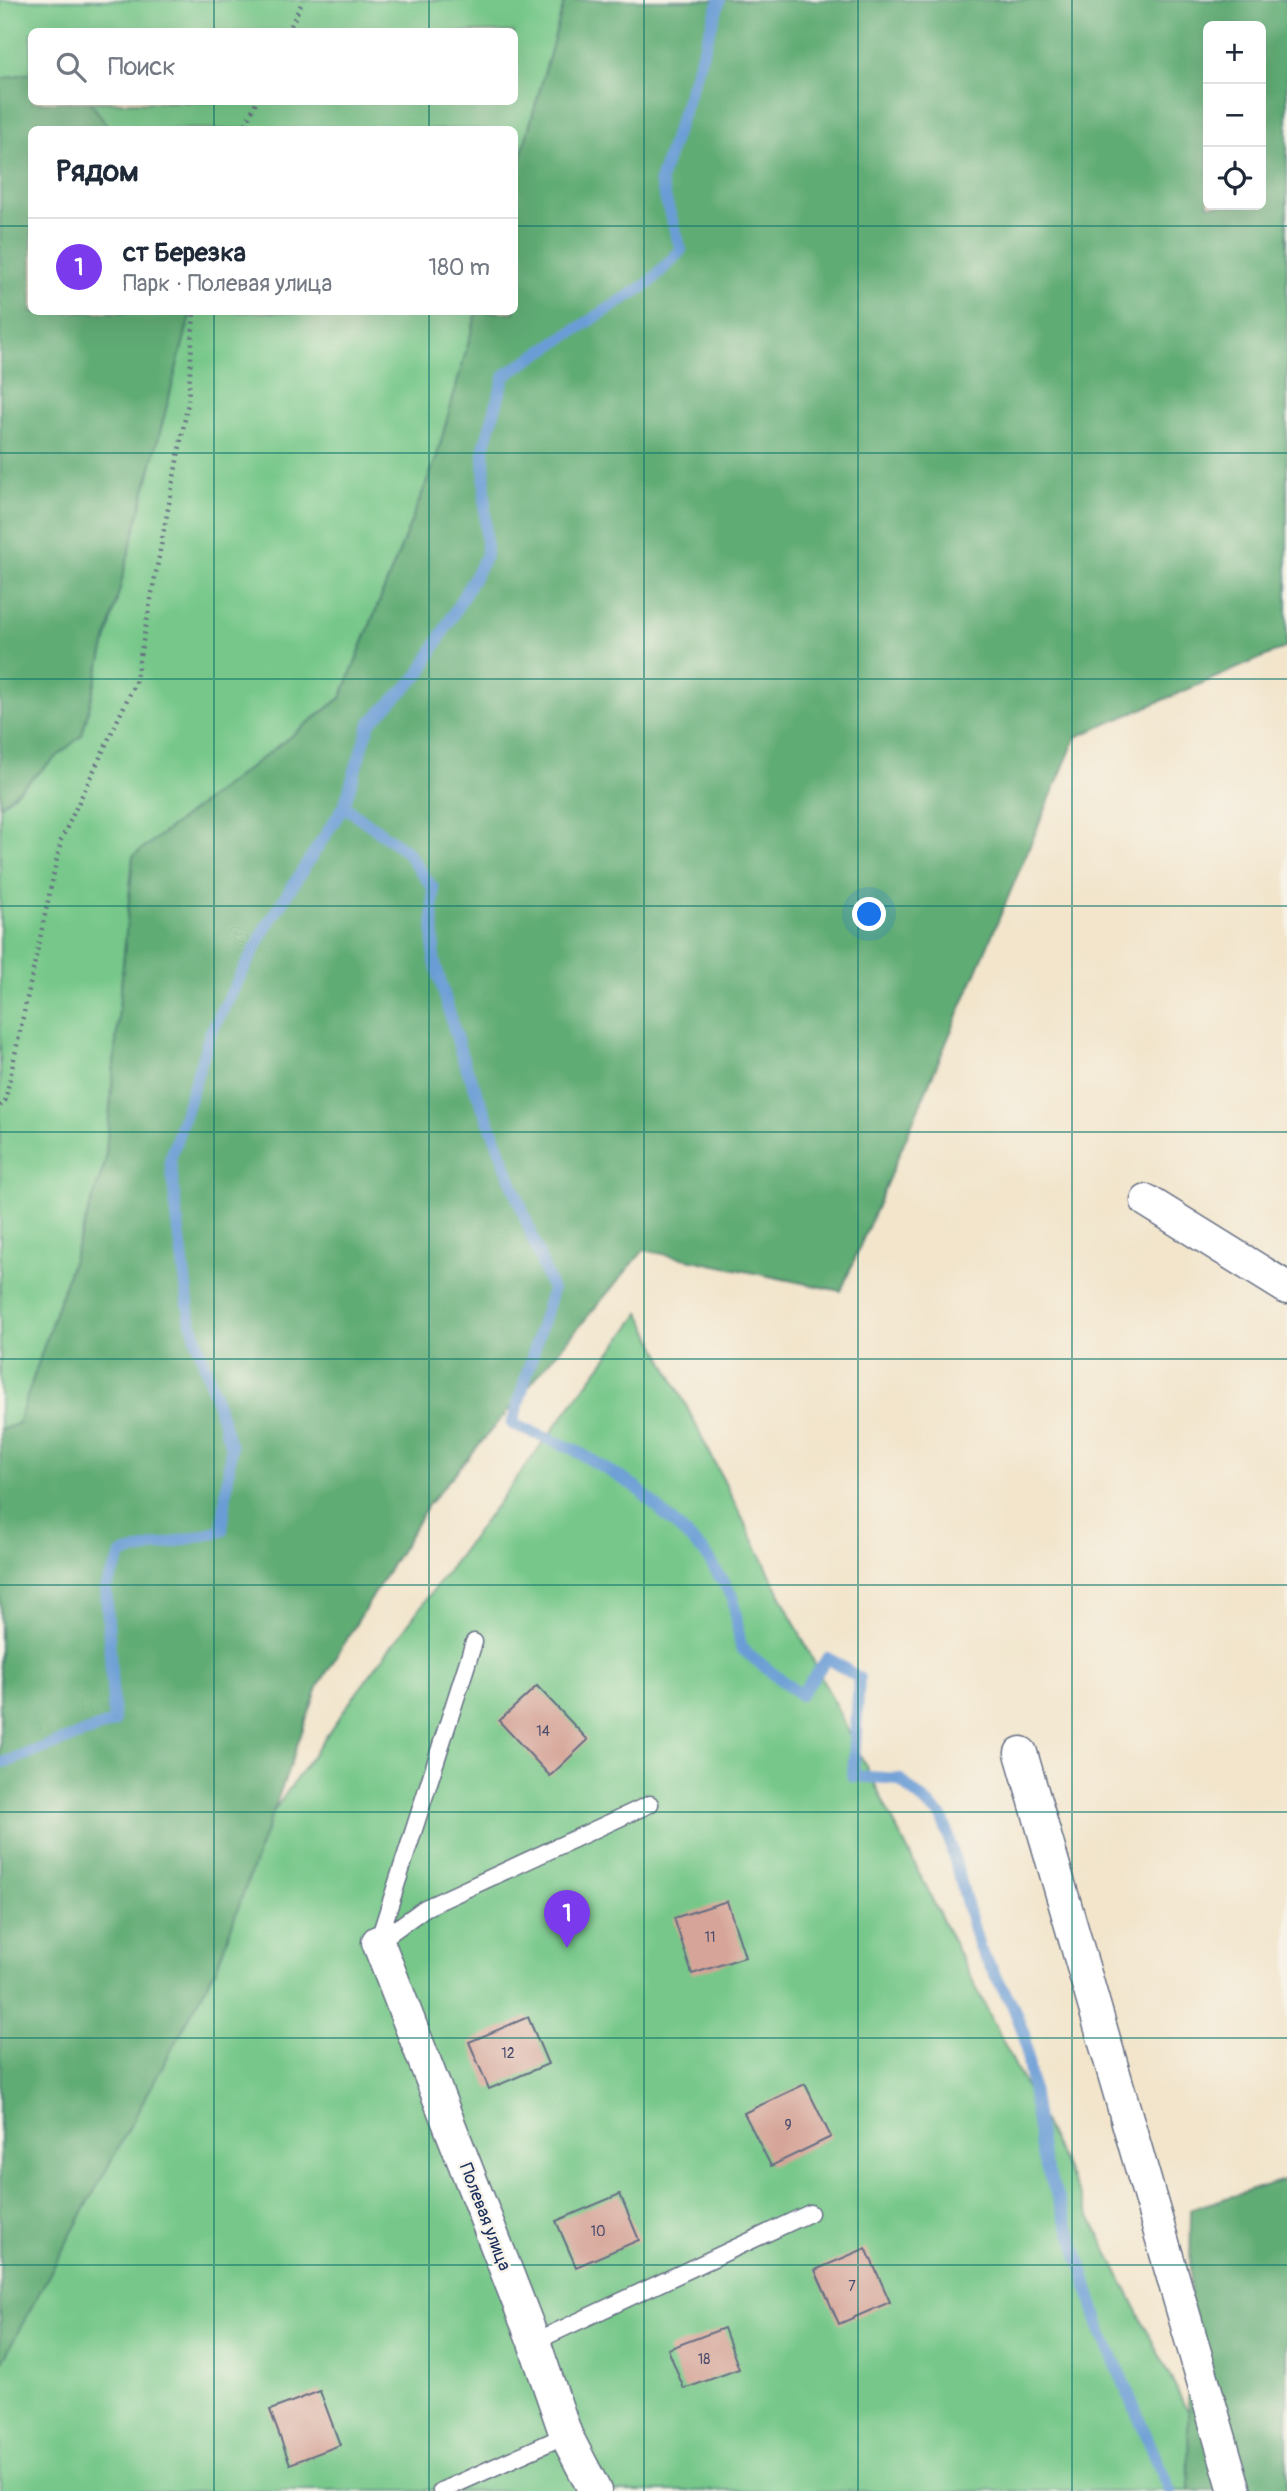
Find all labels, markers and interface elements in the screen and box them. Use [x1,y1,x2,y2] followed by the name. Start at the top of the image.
[1203,21,1266,210] map controls
[1203,21,1266,84] button: +
[28,28,518,105] search box
[52,48,90,86] icon: search
[108,51,176,83] text: Поиск
[1203,84,1266,147] button: −
[1203,147,1266,210] button: locate
[56,153,139,190] text: Рядом
[123,237,246,269] text: ст Березка
[75,253,84,282] text: 1
[428,253,490,282] text: 180 m
[123,269,332,298] text: Парк · Полевая улица
[852,897,886,931] your location
[536,1723,550,1740] house number: 14
[544,1890,590,1948] pin: 1
[705,1929,715,1946] house number: 11
[501,2045,515,2062] house number: 12
[784,2117,792,2134] house number: 9
[454,2160,516,2274] street label: Полевая улица
[590,2223,606,2240] house number: 10
[848,2278,856,2295] house number: 7
[698,2351,710,2368] house number: 18

